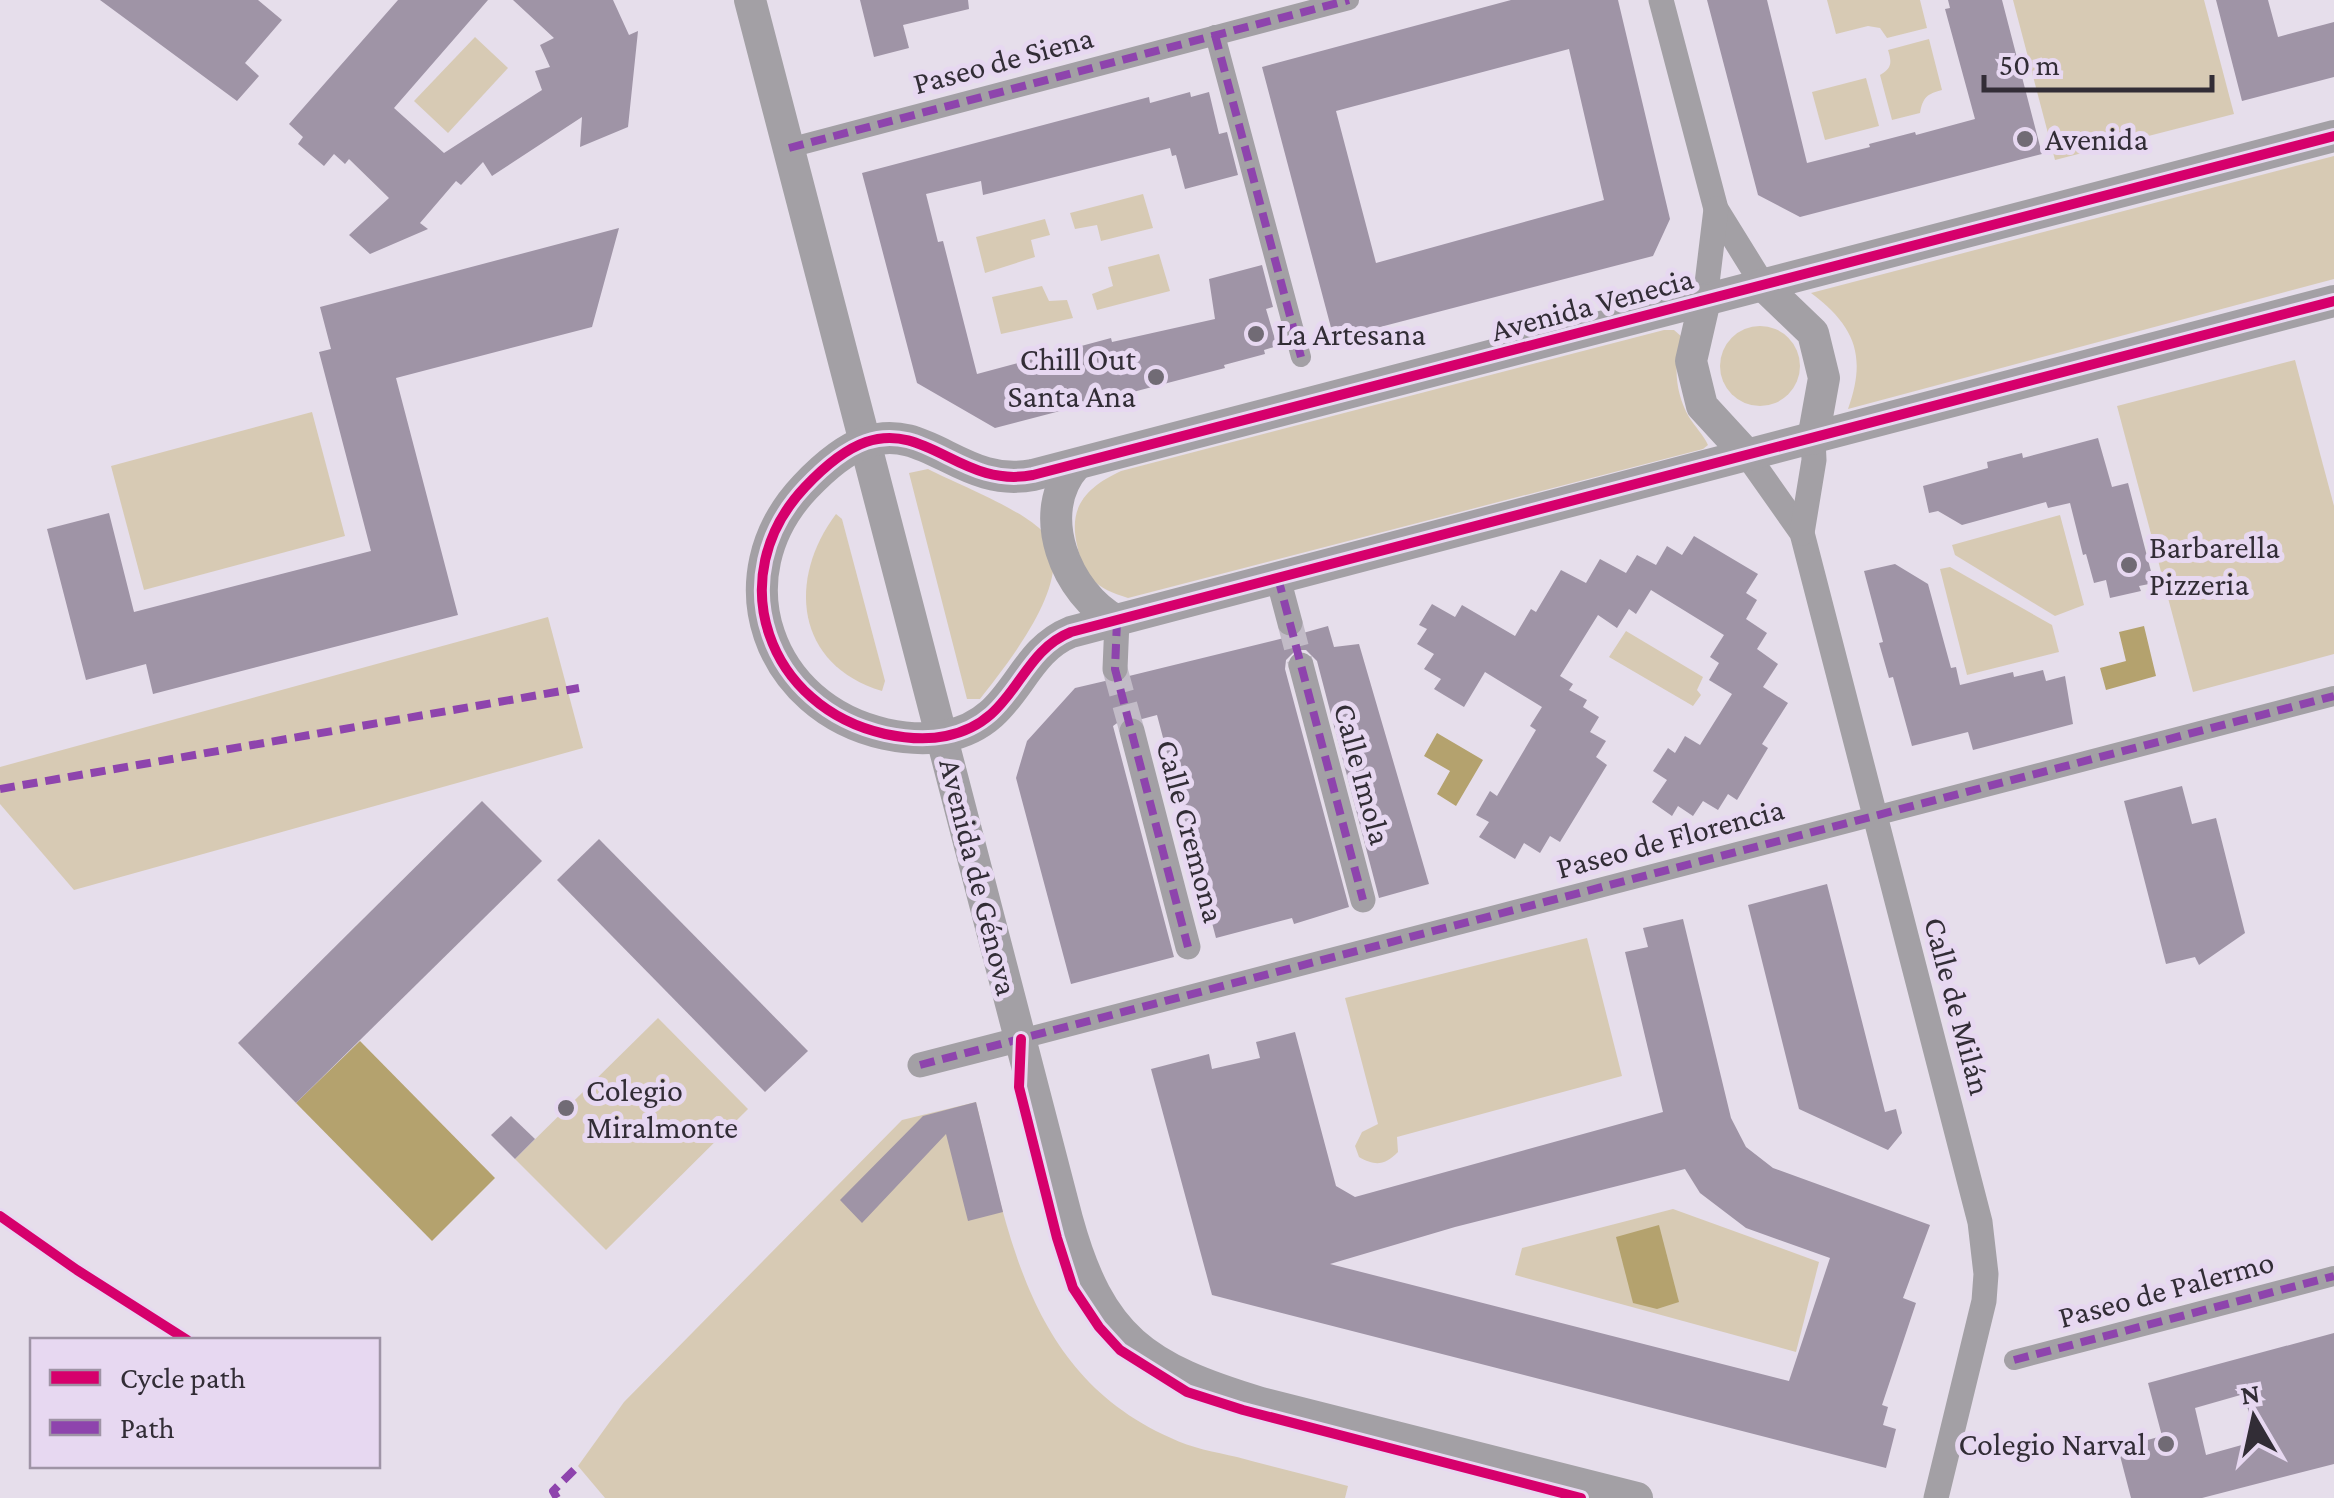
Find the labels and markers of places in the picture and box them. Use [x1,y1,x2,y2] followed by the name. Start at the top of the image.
[2045,121,2148,157] place label: Avenida
[2014,128,2036,150] marker: Avenida
[1276,316,1426,352] place label: La Artesana
[1245,323,1267,345] marker: La Artesana
[1008,341,1136,414] place label: Chill Out Santa Ana
[1145,366,1167,388] marker: Chill Out Santa Ana
[2149,529,2280,602] place label: Barbarella Pizzeria
[2118,554,2140,576] marker: Barbarella Pizzeria
[586,1072,738,1145] place label: Colegio Miralmonte
[555,1097,577,1119] marker: Colegio Miralmonte
[1958,1426,2146,1462] place label: Colegio Narval
[2155,1433,2177,1455] marker: Colegio Narval

